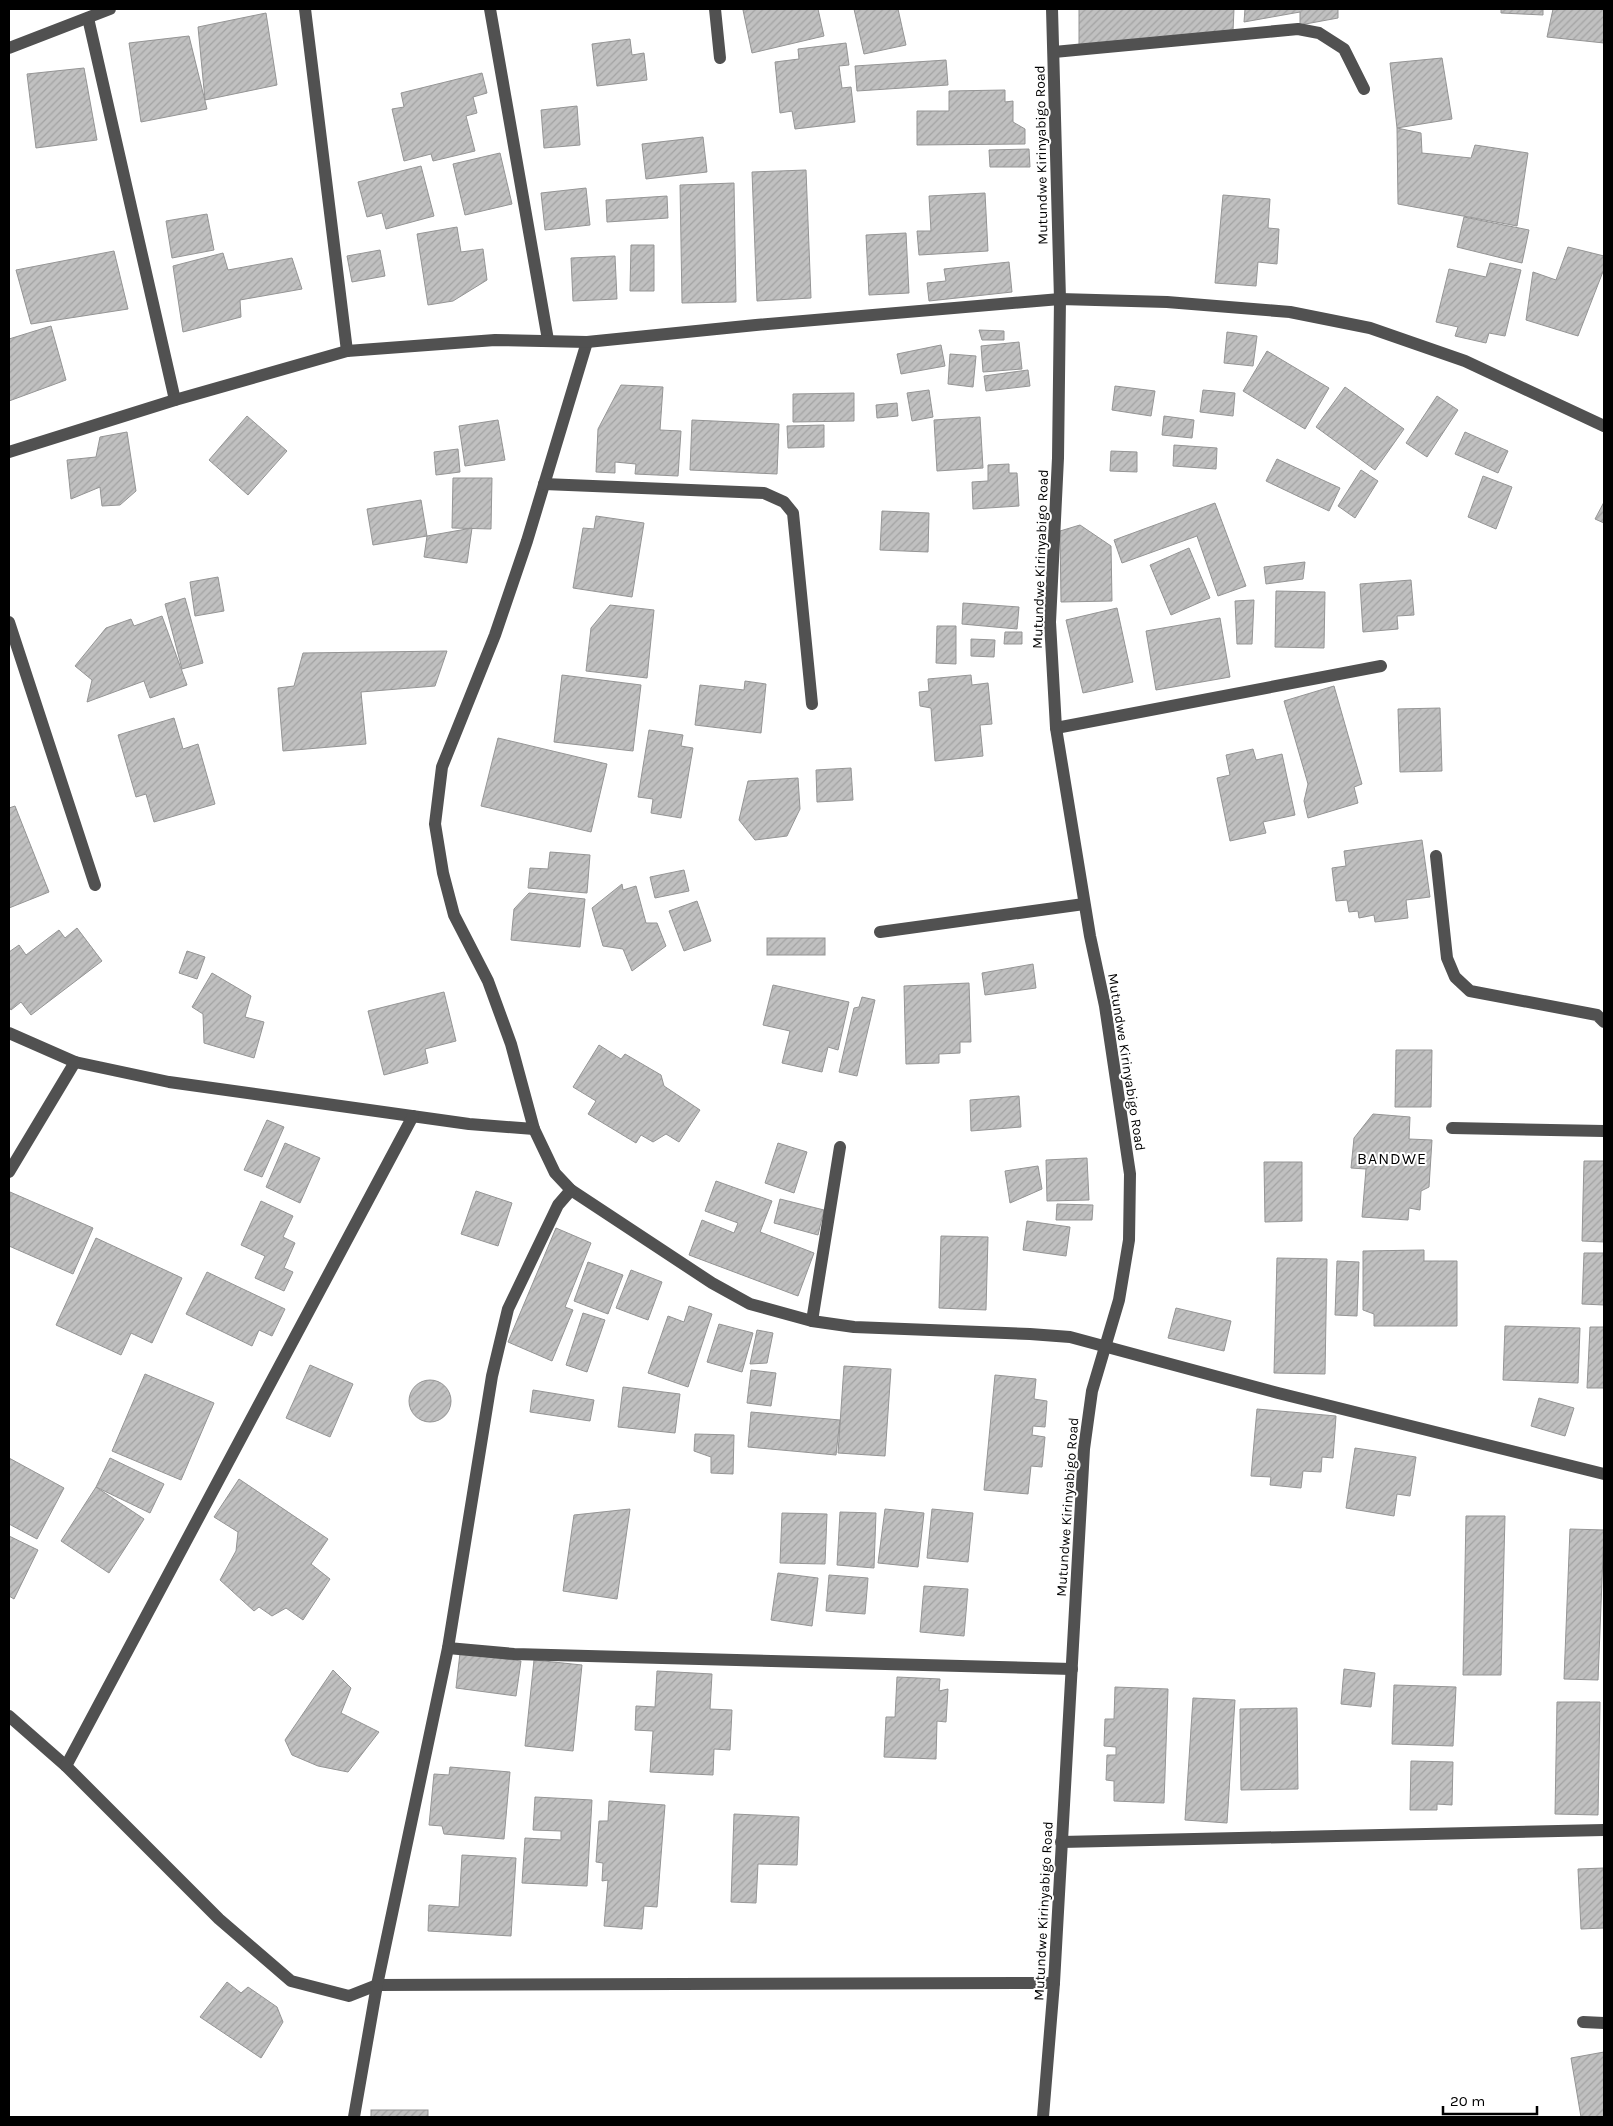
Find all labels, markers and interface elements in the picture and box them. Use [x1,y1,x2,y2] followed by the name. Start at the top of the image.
[1031,65,1052,245] street label: Mutundwe Kirinyabigo Road
[1029,469,1052,649] street label: Mutundwe Kirinyabigo Road
[1104,972,1149,1152] street label: Mutundwe Kirinyabigo Road
[1357,1149,1427,1168] district label: BANDWE
[1053,1417,1082,1597] street label: Mutundwe Kirinyabigo Road
[1030,1821,1057,2001] street label: Mutundwe Kirinyabigo Road
[1443,2084,1537,2116] scale bar
[1450,2092,1485,2110] text: 20 m

